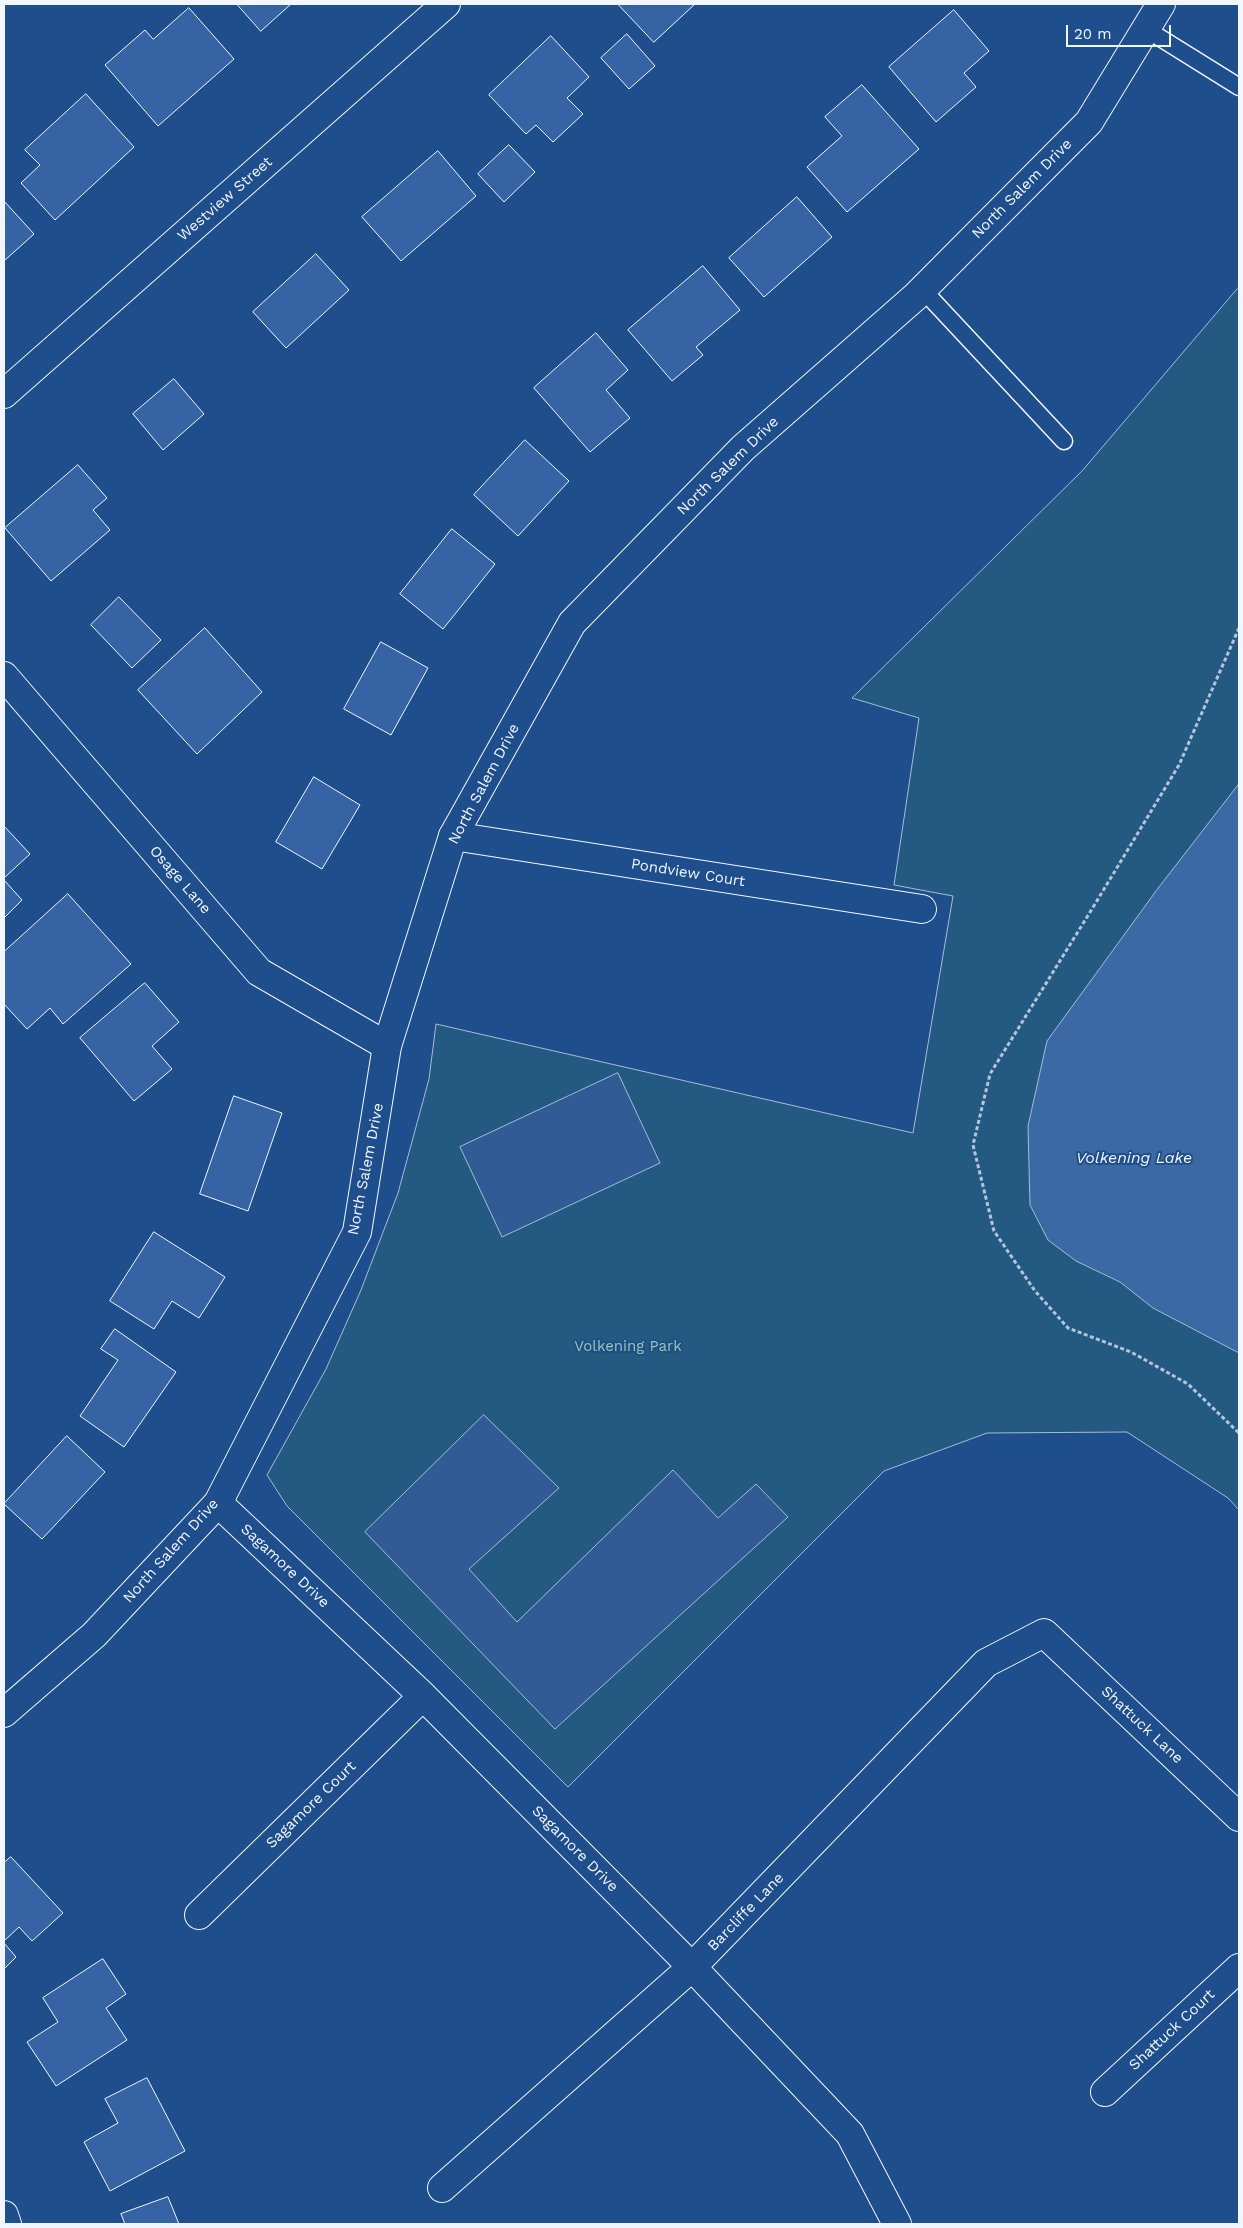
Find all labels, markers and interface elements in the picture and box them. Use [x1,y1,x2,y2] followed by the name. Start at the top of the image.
[1068,15,1173,47] scale bar
[1074,25,1112,43] text: 20 m
[968,135,1076,243] street label: North Salem Drive
[174,153,276,245] street label: Westview Street
[673,413,783,519] street label: North Salem Drive
[445,721,523,847] street label: North Salem Drive
[145,842,215,918] street label: Osage Lane
[630,855,746,891] street label: Pondview Court
[344,1101,388,1237] street label: North Salem Drive
[1076,1148,1192,1168] water label: Volkening Lake
[574,1338,682,1356] park label: Volkening Park
[119,1495,223,1607] street label: North Salem Drive
[237,1520,333,1612] street label: Sagamore Drive
[1097,1682,1187,1768] street label: Shattuck Lane
[262,1758,360,1852] street label: Sagamore Court
[528,1802,622,1896] street label: Sagamore Drive
[704,1869,788,1955] street label: Barcliffe Lane
[1125,1986,1219,2074] street label: Shattuck Court

